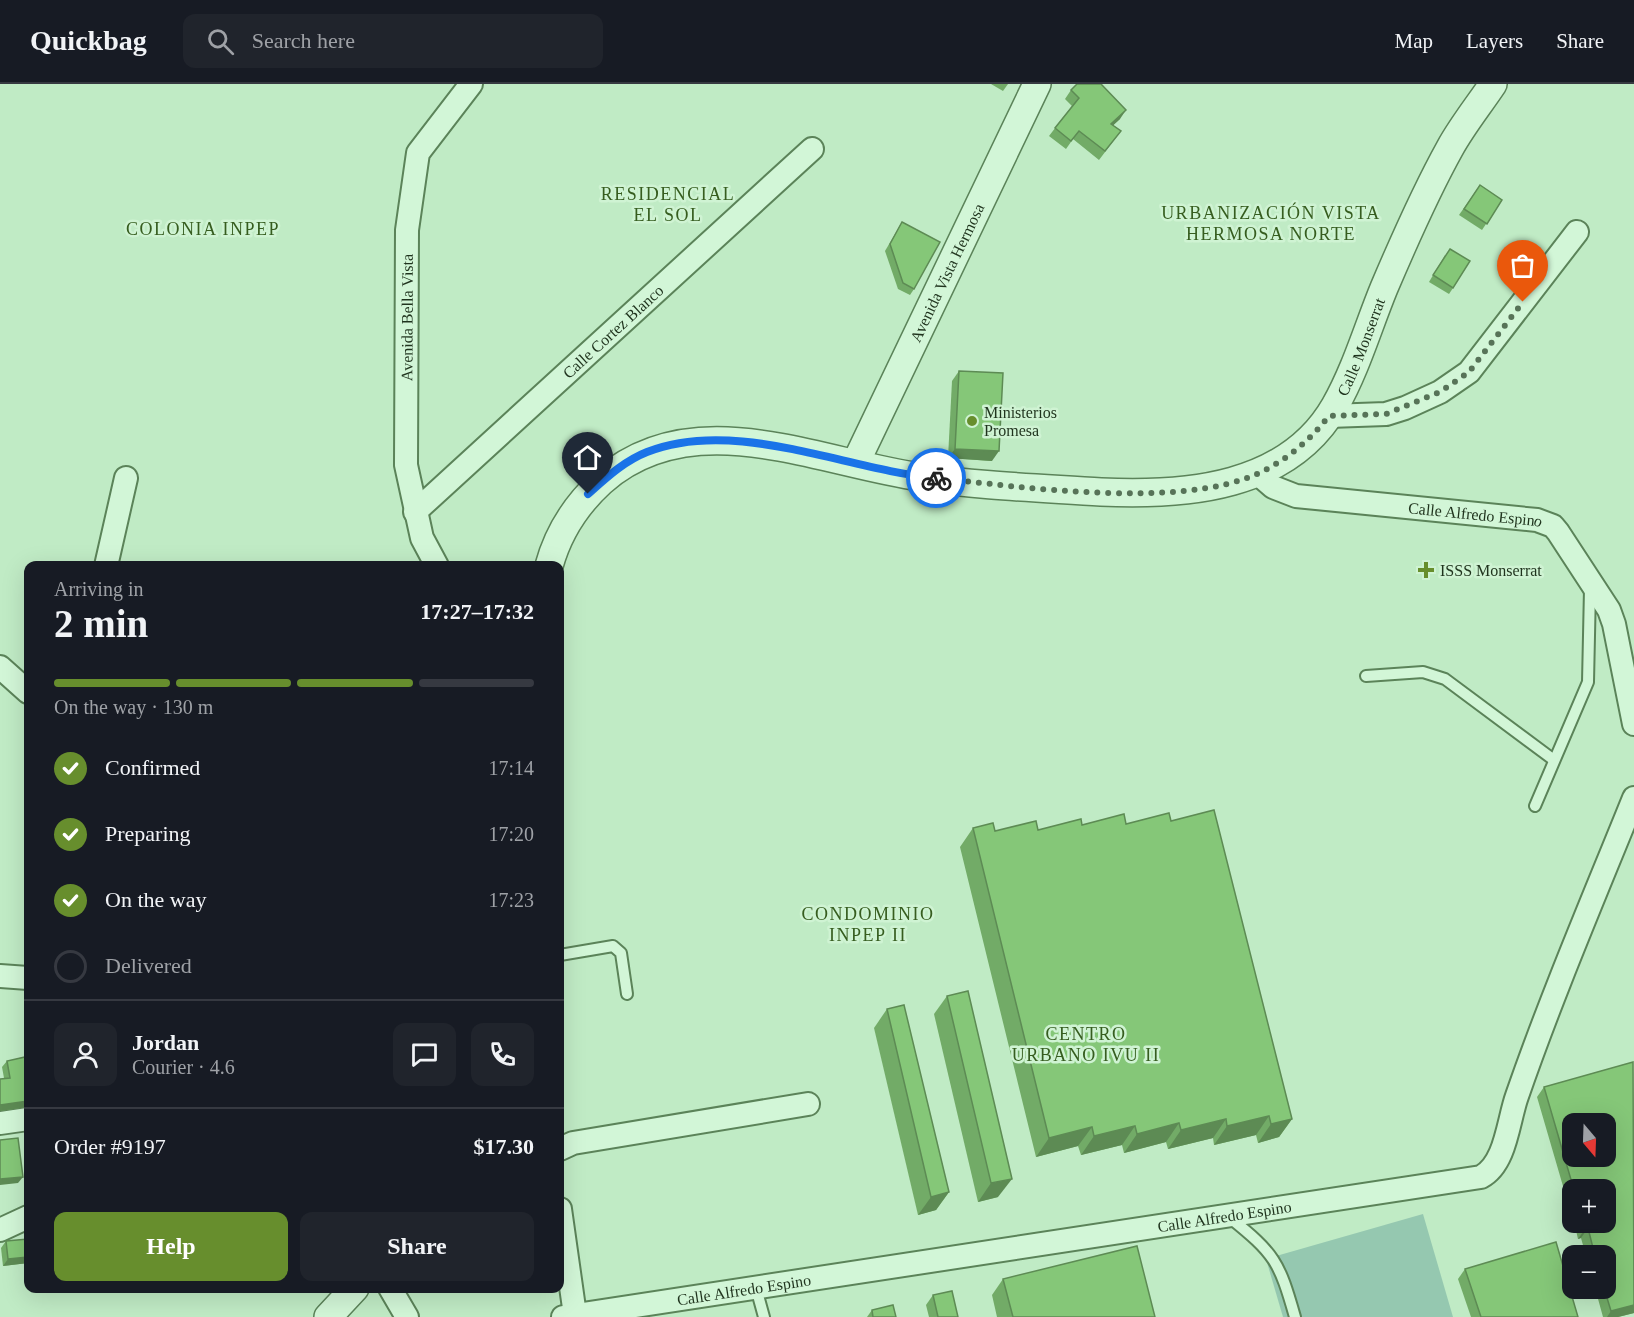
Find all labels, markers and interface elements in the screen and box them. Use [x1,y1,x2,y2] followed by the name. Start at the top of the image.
[183,14,603,68] search box
[30,25,147,56] text: Quickbag
[204,25,237,58] icon: search
[252,28,355,53] text: Search here
[1395,29,1433,53] text: Map
[1466,29,1523,53] text: Layers
[1556,29,1604,53] text: Share
[601,184,735,225] district label: RESIDENCIAL EL SOL
[907,201,988,345] street label: Avenida Vista Hermosa
[1161,202,1381,244] district label: URBANIZACIÓN VISTA HERMOSA NORTE
[126,219,280,239] district label: COLONIA INPEP
[1497,240,1548,302] pin
[1506,249,1539,282] icon: bag
[398,254,416,381] street label: Avenida Bella Vista
[559,281,667,382] street label: Calle Cortez Blanco
[1334,295,1388,399] street label: Calle Monserrat
[984,404,1057,439] place label: Ministerios Promesa
[965,414,979,428] marker: Ministerios Promesa
[562,432,613,494] pin
[571,441,604,474] icon: home
[906,448,966,508] courier
[920,462,953,495] icon: bike
[1407,499,1545,530] street label: Calle Alfredo Espino
[1417,561,1435,579] marker: ISSS Monserrat
[1440,562,1542,579] place label: ISSS Monserrat
[54,578,143,600] text: Arriving in
[420,599,534,624] text: 17:27–17:32
[54,602,148,645] text: 2 min
[54,696,213,718] text: On the way · 130 m
[54,752,87,785] icon: check
[105,755,200,780] text: Confirmed
[488,757,534,779] text: 17:14
[54,818,87,851] icon: check
[105,821,191,846] text: Preparing
[488,823,534,845] text: 17:20
[54,884,87,917] icon: check
[105,887,206,912] text: On the way
[488,889,534,911] text: 17:23
[802,904,935,945] district label: CONDOMINIO INPEP II
[105,953,192,978] text: Delivered
[54,1023,117,1086] button: person
[393,1023,456,1086] button: chat
[471,1023,534,1086] button: phone
[1012,1024,1160,1065] district label: CENTRO URBANO IVU II
[132,1030,199,1055] text: Jordan
[132,1056,235,1078] text: Courier · 4.6
[1562,1113,1616,1167] north arrow
[1562,1113,1616,1299] map controls
[54,1134,166,1159] text: Order #9197
[474,1134,534,1159] text: $17.30
[1562,1179,1616,1233] button: +
[1156,1198,1293,1235] street label: Calle Alfredo Espino
[54,1212,288,1281] button: Help
[300,1212,534,1281] button: Share
[1562,1245,1616,1299] button: −
[676,1271,812,1308] street label: Calle Alfredo Espino

